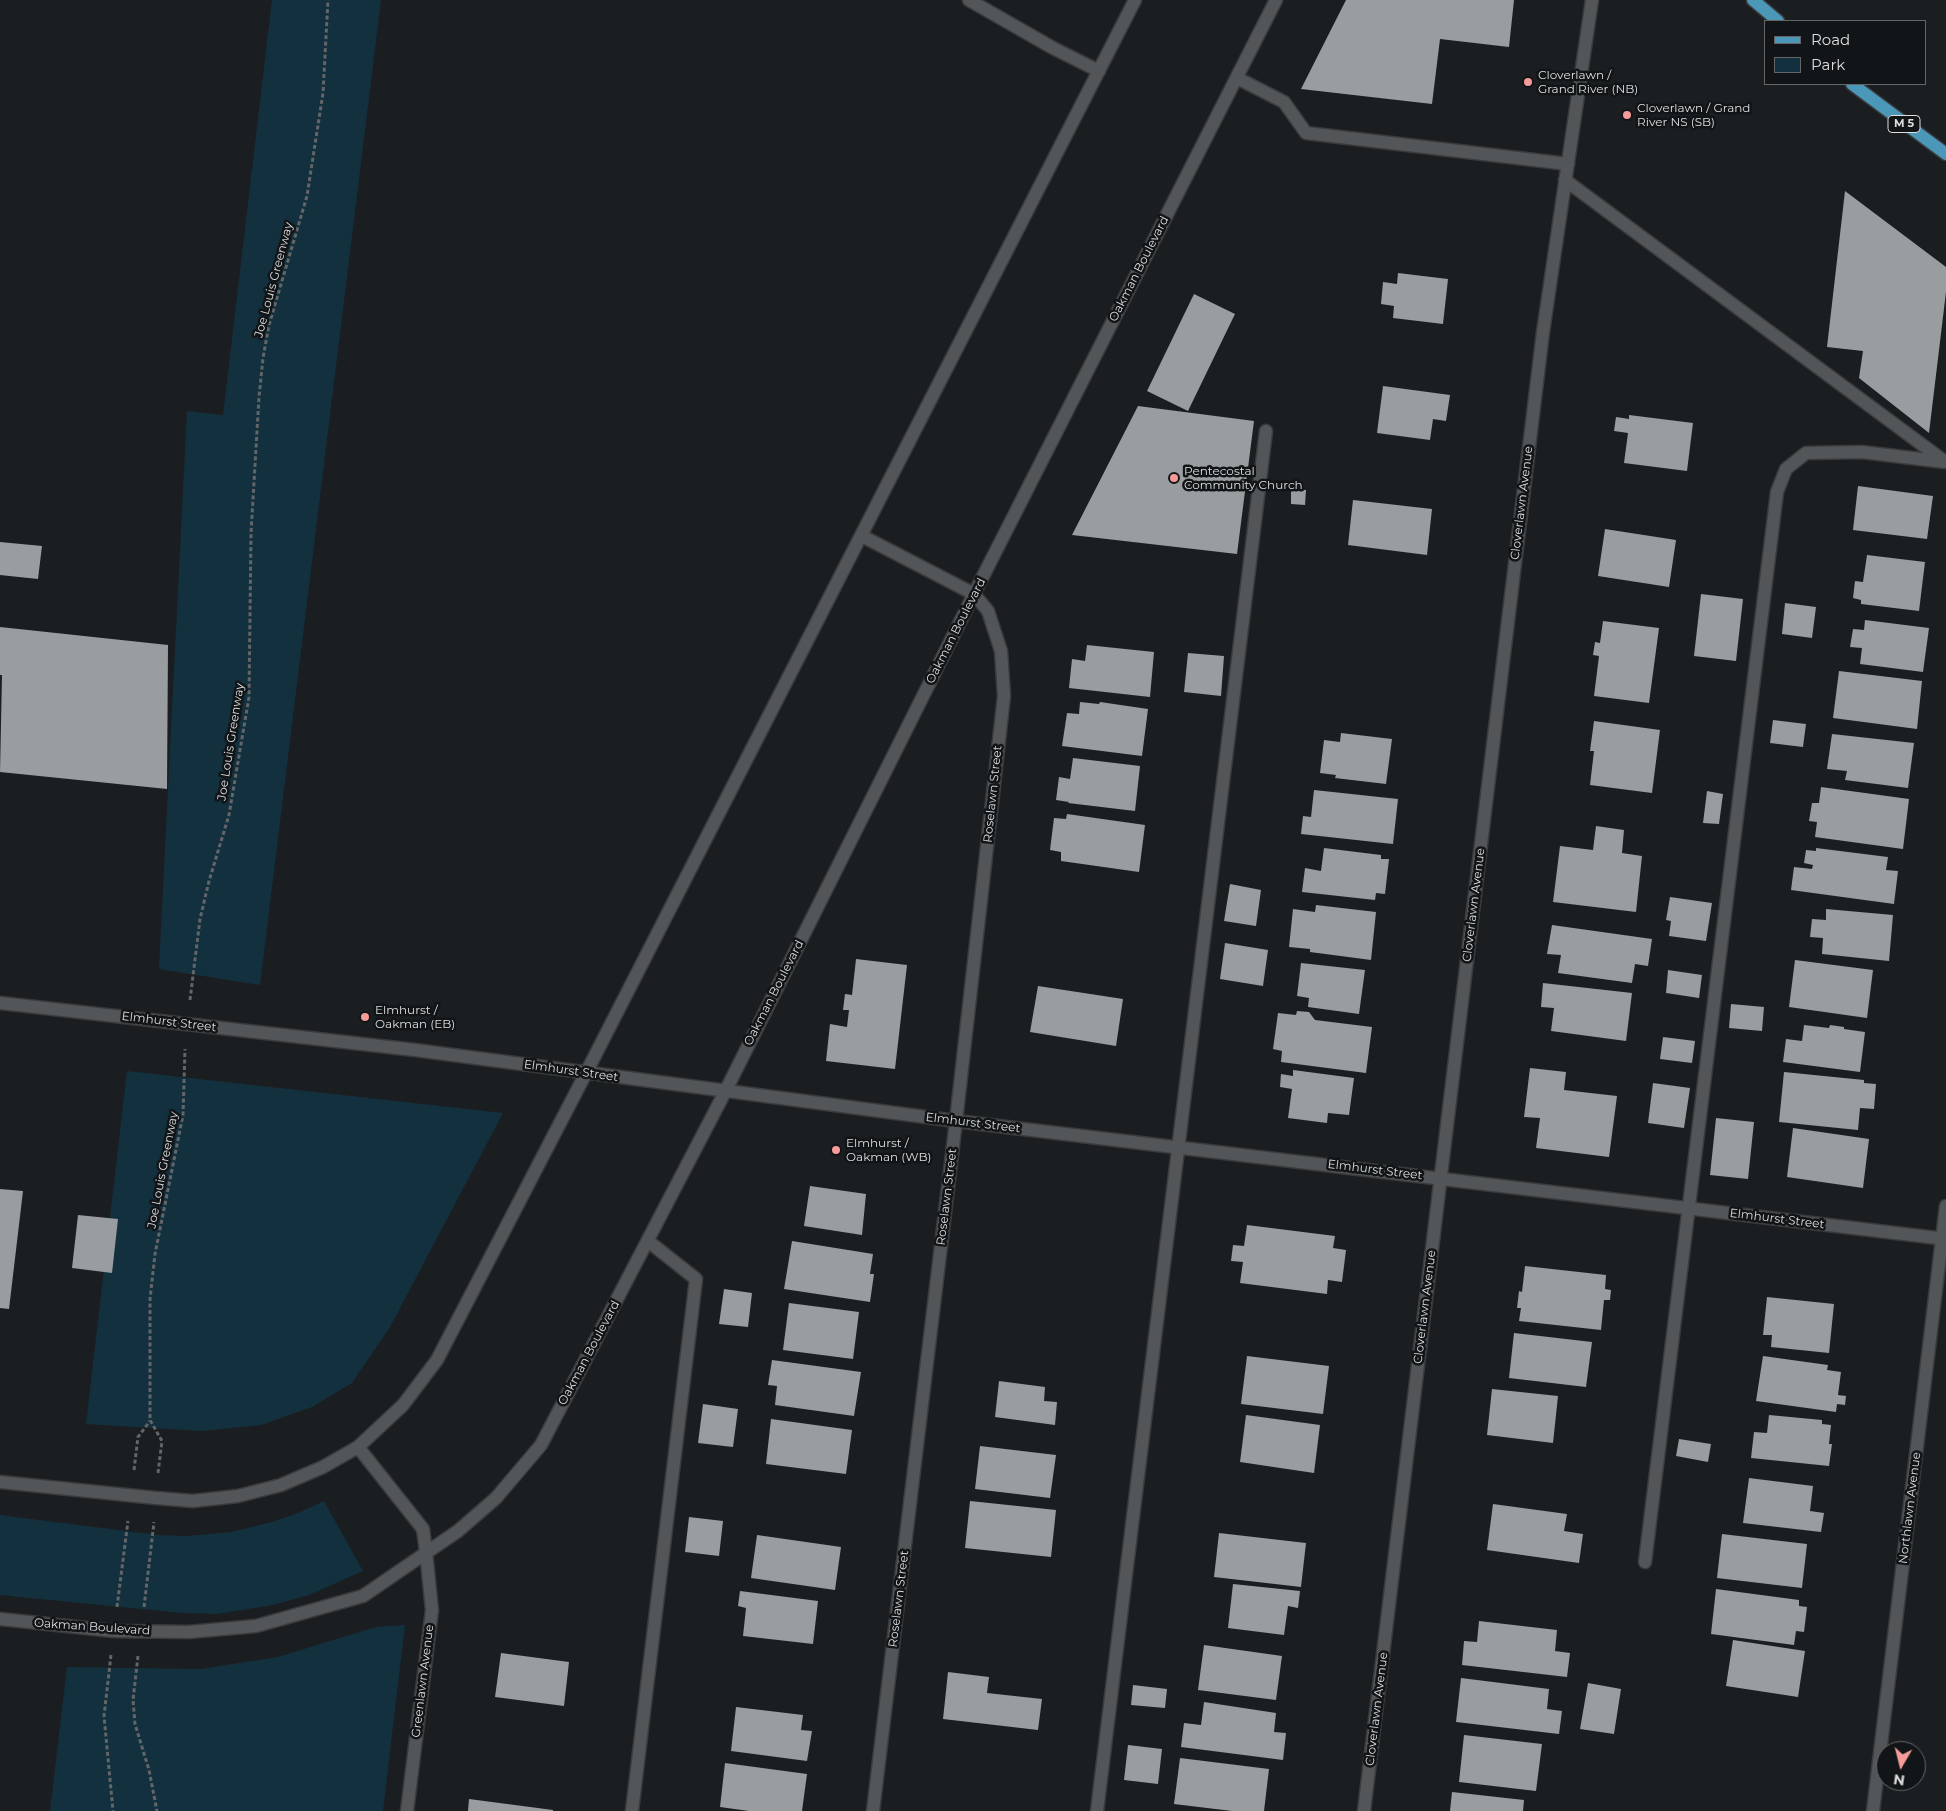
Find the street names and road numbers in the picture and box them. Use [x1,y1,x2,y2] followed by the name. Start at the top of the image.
[1888,116,1920,132] road number: M 5
[1106,214,1172,324] street label: Oakman Boulevard
[252,221,296,339] street label: Joe Louis Greenway
[1508,445,1536,561] street label: Cloverlawn Avenue
[923,576,989,686] street label: Oakman Boulevard
[215,682,247,802] street label: Joe Louis Greenway
[981,745,1005,843] street label: Roselawn Street
[1460,847,1488,963] street label: Cloverlawn Avenue
[741,938,807,1048] street label: Oakman Boulevard
[121,1009,217,1035] street label: Elmhurst Street
[523,1057,619,1085] street label: Elmhurst Street
[145,1110,181,1230] street label: Joe Louis Greenway
[925,1110,1021,1136] street label: Elmhurst Street
[934,1148,960,1246] street label: Roselawn Street
[1327,1157,1423,1183] street label: Elmhurst Street
[1729,1206,1825,1232] street label: Elmhurst Street
[1411,1249,1439,1365] street label: Cloverlawn Avenue
[555,1298,623,1408] street label: Oakman Boulevard
[1896,1451,1924,1565] street label: Northlawn Avenue
[886,1550,912,1648] street label: Roselawn Street
[33,1616,151,1638] street label: Oakman Boulevard
[409,1624,437,1738] street label: Greenlawn Avenue
[1363,1651,1391,1767] street label: Cloverlawn Avenue

